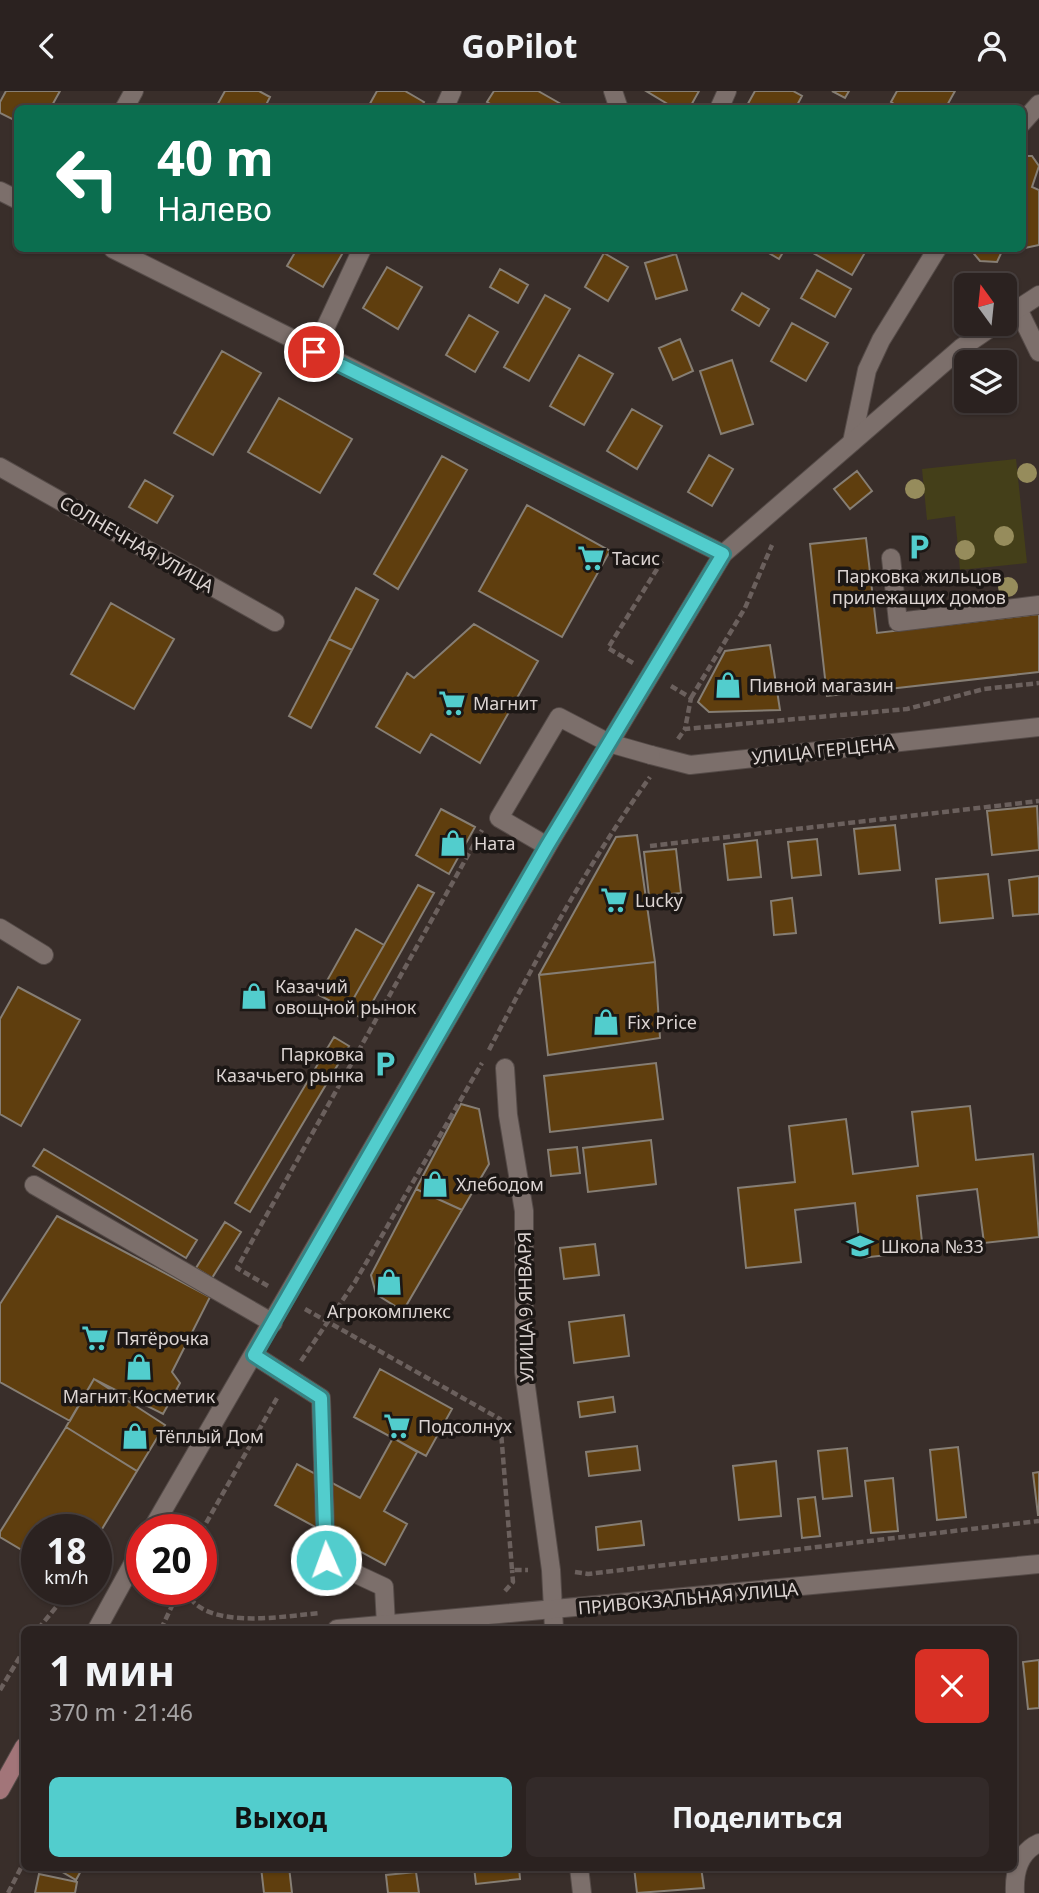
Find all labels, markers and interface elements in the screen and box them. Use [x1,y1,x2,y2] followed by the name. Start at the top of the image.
[461,24,578,67] text: GoPilot
[28,27,66,65] icon: back
[973,27,1011,65] icon: person
[157,124,274,190] text: 40 m
[42,133,133,224] icon: left
[157,187,272,230] text: Налево
[954,273,1017,336] north arrow
[954,273,1017,413] map controls
[284,322,344,382] pin
[295,333,333,371] icon: arrive
[954,350,1017,413] button: layers
[56,490,219,598] street label: СОЛНЕЧНАЯ УЛИЦА
[904,532,934,562] parking icon: Парковка жильцов прилежащих домов
[576,543,606,573] supermarket icon: Тасис
[612,546,660,570] place label: Тасис
[832,564,1006,609] place label: Парковка жильцов прилежащих домов
[713,670,743,700] shop icon: Пивной магазин
[749,673,894,697] place label: Пивной магазин
[437,688,467,718] supermarket icon: Магнит
[473,691,538,715] place label: Магнит
[750,731,896,769] street label: УЛИЦА ГЕРЦЕНА
[438,828,468,858] shop icon: Ната
[474,831,516,855] place label: Ната
[599,885,629,915] supermarket icon: Lucky
[635,888,684,912] place label: Lucky
[275,974,417,1019] place label: Казачий овощной рынок
[239,981,269,1011] shop icon: Казачий овощной рынок
[591,1007,621,1037] shop icon: Fix Price
[627,1010,697,1034] place label: Fix Price
[216,1042,364,1087] place label: Парковка Казачьего рынка
[370,1049,400,1079] parking icon: Парковка Казачьего рынка
[420,1169,450,1199] shop icon: Хлебодом
[456,1172,544,1196] place label: Хлебодом
[845,1231,875,1261] school or university icon: Школа №33
[512,1232,538,1382] street label: УЛИЦА 9 ЯНВАРЯ
[881,1234,984,1258] place label: Школа №33
[374,1267,404,1297] shop icon: Агрокомплекс
[327,1299,451,1323] place label: Агрокомплекс
[80,1323,110,1353] supermarket icon: Пятёрочка
[116,1326,209,1350] place label: Пятёрочка
[124,1352,154,1382] shop icon: Магнит Косметик
[63,1384,216,1408] place label: Магнит Косметик
[382,1411,412,1441] supermarket icon: Подсолнух
[418,1414,513,1438] place label: Подсолнух
[120,1421,150,1451] shop icon: Тёплый Дом
[156,1424,264,1448] place label: Тёплый Дом
[126,1514,217,1605] speed limit sign: 20
[289,1523,363,1597] position arrow
[46,1527,87,1574] text: 18
[44,1565,89,1589] text: km/h
[577,1576,800,1620] street label: ПРИВОКЗАЛЬНАЯ УЛИЦА
[49,1641,175,1698] text: 1 мин
[915,1649,989,1723] button: close
[49,1696,193,1728] text: 370 m · 21:46
[49,1777,512,1857] button: Выход
[526,1777,989,1857] button: Поделиться

